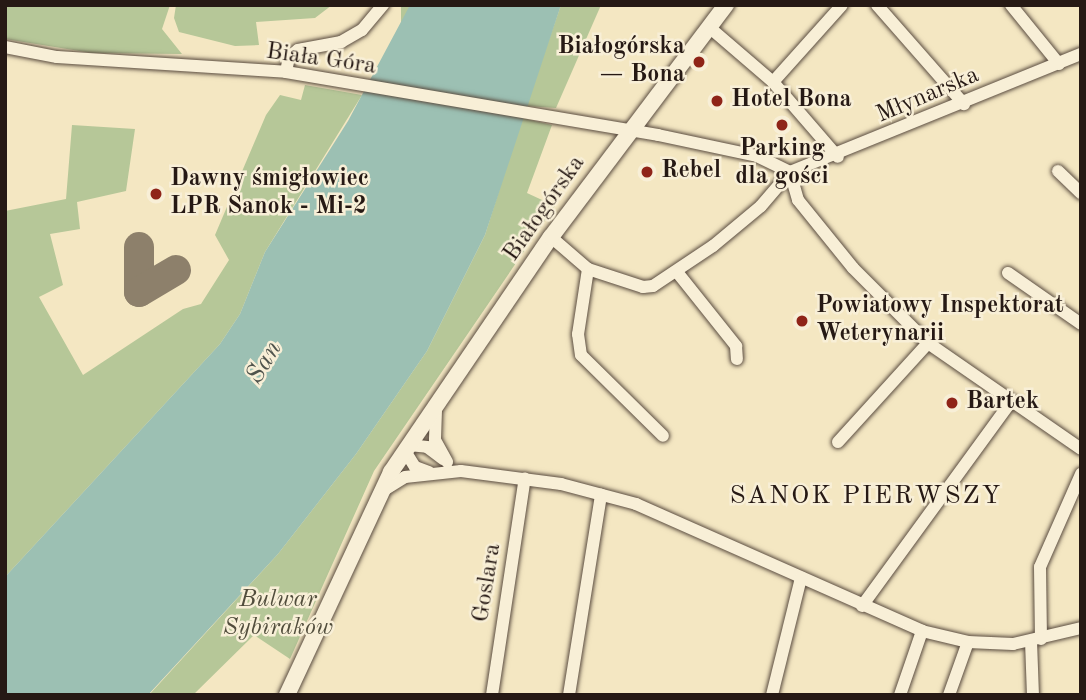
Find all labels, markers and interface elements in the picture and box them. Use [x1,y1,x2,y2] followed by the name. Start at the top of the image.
[557,34,685,90] place label: Białogórska — Bona
[264,38,378,82] street label: Biała Góra
[691,54,707,70] marker: Białogórska — Bona
[872,61,984,131] street label: Młynarska
[731,87,852,115] place label: Hotel Bona
[709,93,725,109] marker: Hotel Bona
[774,117,790,133] marker: Parking dla gości
[735,136,829,192] place label: Parking dla gości
[498,150,592,268] street label: Białogórska
[661,158,721,186] place label: Rebel
[639,164,655,180] marker: Rebel
[170,166,369,222] place label: Dawny śmigłowiec LPR Sanok - Mi-2
[148,186,164,202] marker: Dawny śmigłowiec LPR Sanok - Mi-2
[816,293,1064,349] place label: Powiatowy Inspektorat Weterynarii
[794,313,810,329] marker: Powiatowy Inspektorat Weterynarii
[240,336,290,390] water label: San
[966,389,1039,417] place label: Bartek
[944,395,960,411] marker: Bartek
[731,481,1001,513] district label: SANOK PIERWSZY
[468,541,508,625] street label: Goslara
[223,587,333,643] park label: Bulwar Sybiraków

